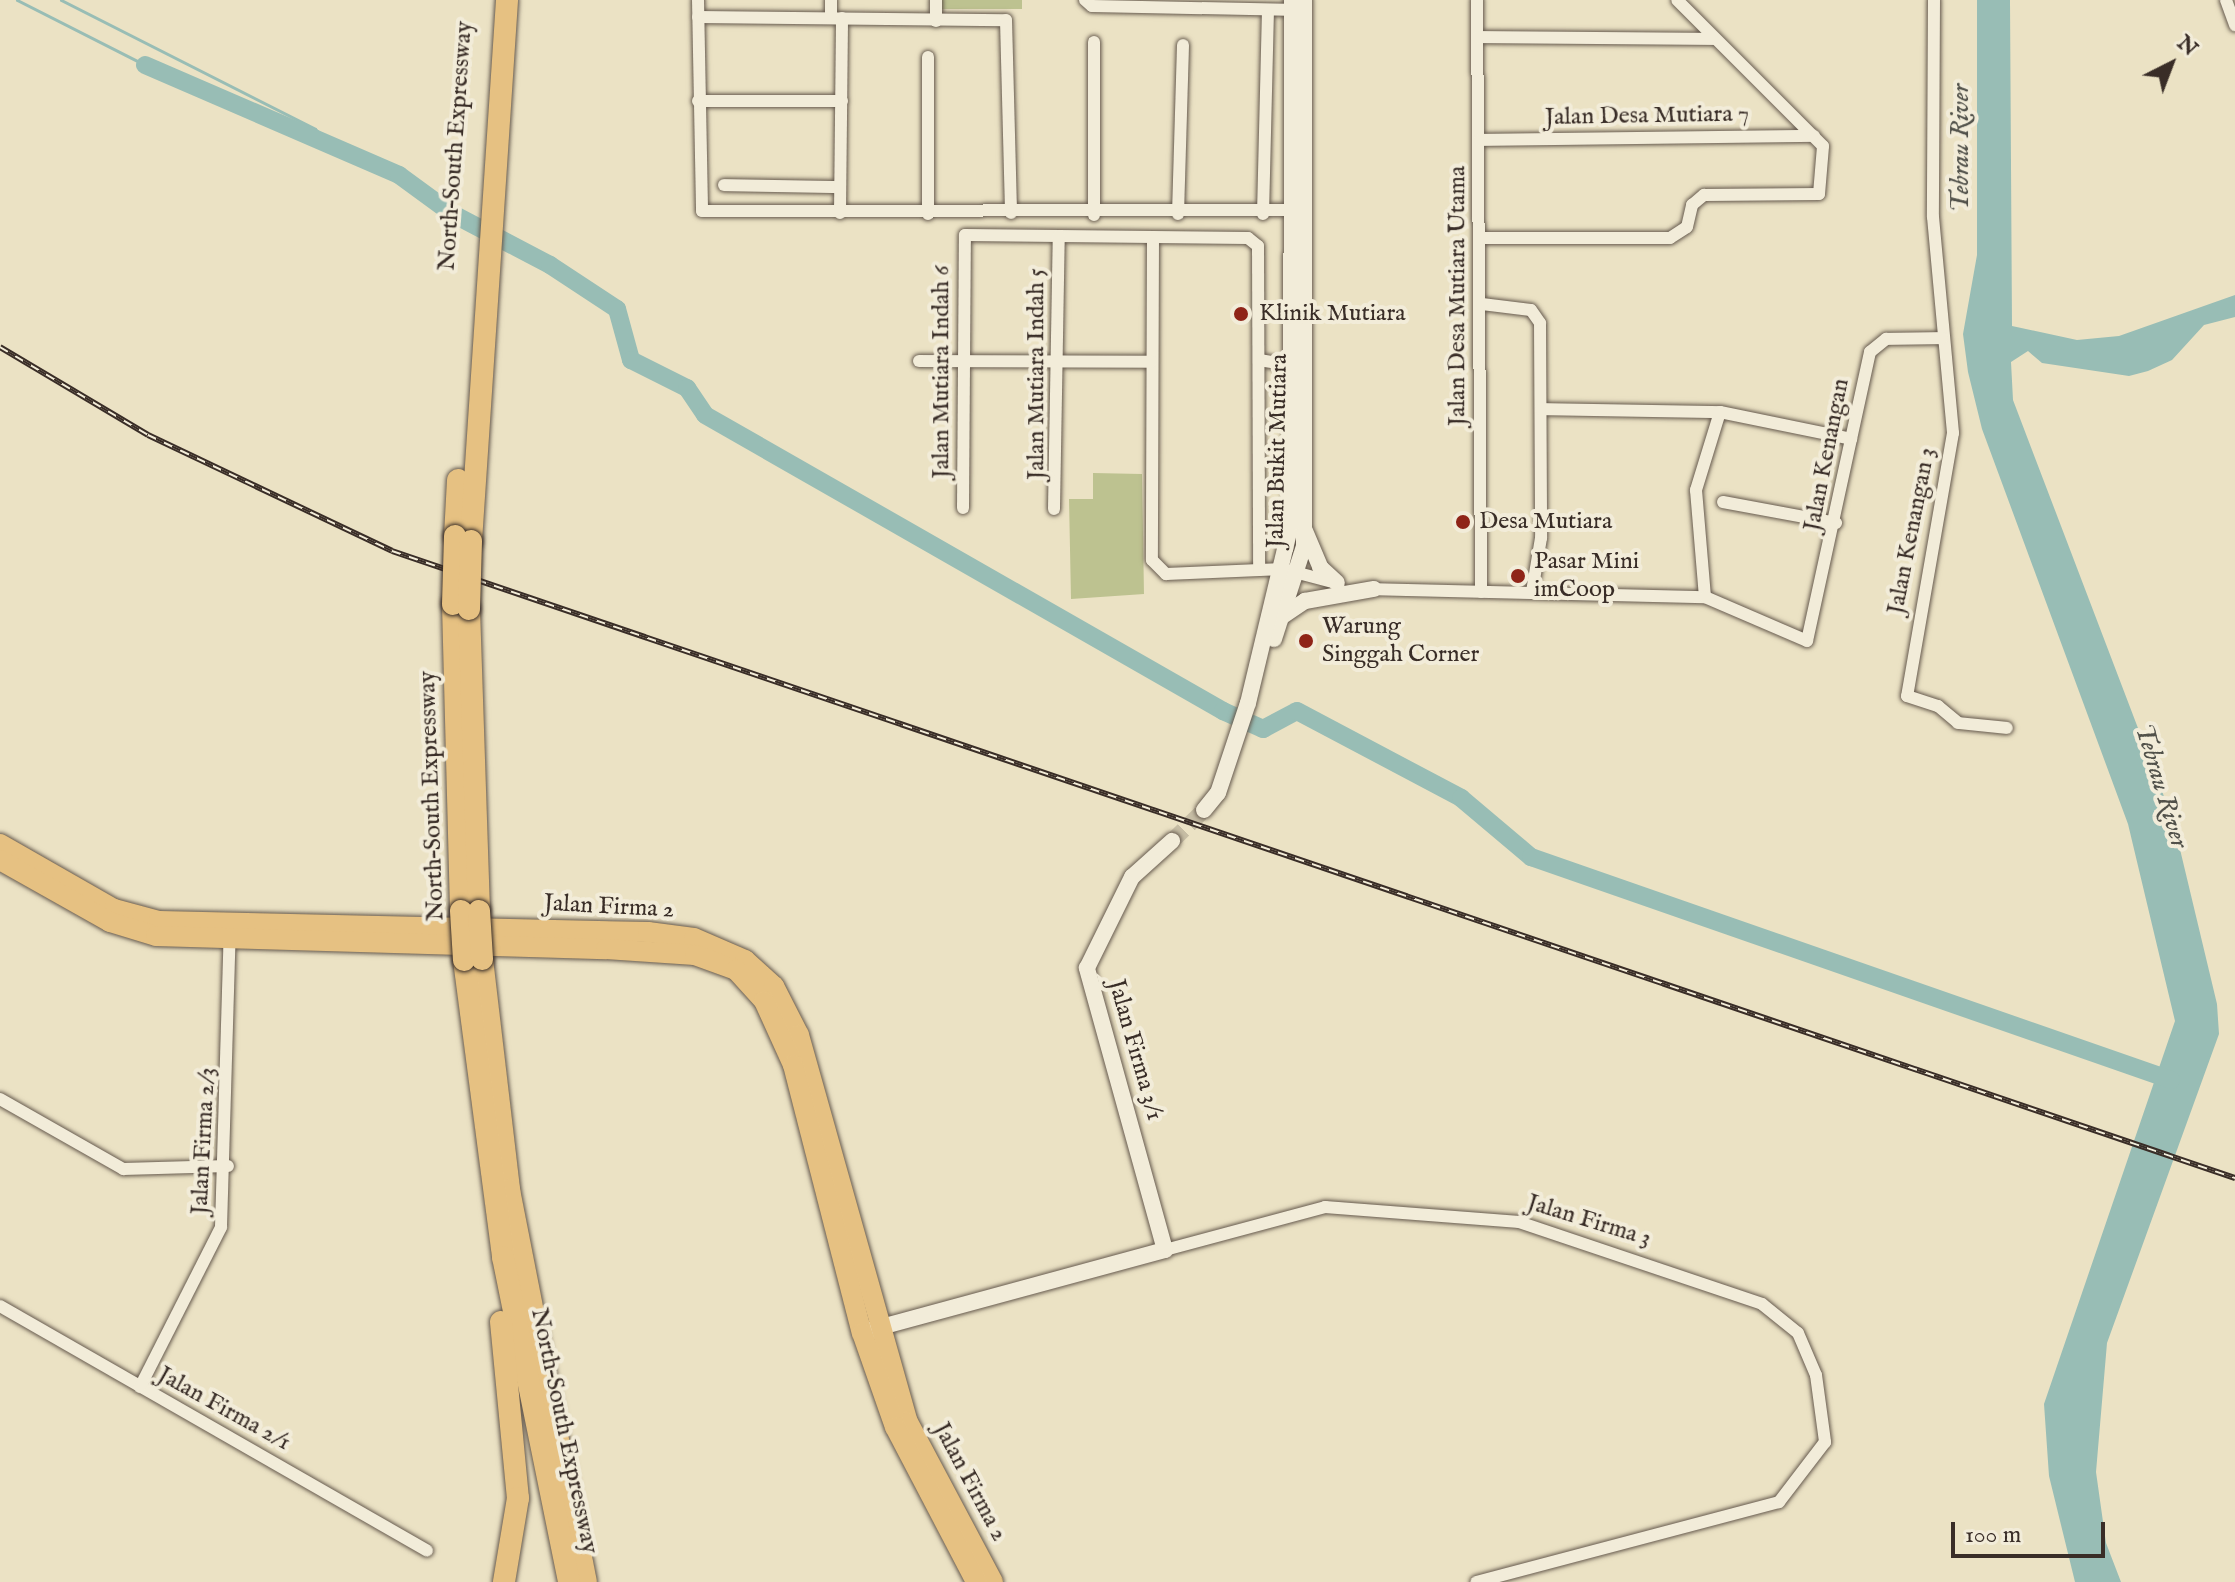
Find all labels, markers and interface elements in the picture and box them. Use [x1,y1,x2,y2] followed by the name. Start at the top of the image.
[433,20,479,272] street label: North–South Expressway
[2131,24,2211,104] north arrow
[2171,29,2203,63] text: N
[1945,84,1977,212] water label: Tebrau River
[1545,100,1749,132] street label: Jalan Desa Mutiara 7
[1444,166,1472,426] street label: Jalan Desa Mutiara Utama
[928,265,956,479] street label: Jalan Mutiara Indah 6
[1023,268,1051,480] street label: Jalan Mutiara Indah 5
[1259,300,1406,328] place label: Klinik Mutiara
[1230,303,1252,325] marker: Klinik Mutiara
[1262,354,1294,548] street label: Jalan Bukit Mutiara
[1798,376,1856,534] street label: Jalan Kenangan
[1882,445,1942,617] street label: Jalan Kenangan 3
[1479,508,1612,536] place label: Desa Mutiara
[1454,513,1472,531] marker: Desa Mutiara
[1534,548,1639,604] place label: Pasar Mini imCoop
[1509,567,1527,585] marker: Pasar Mini imCoop
[1322,613,1479,669] place label: Warung Singgah Corner
[1297,632,1315,650] marker: Warung Singgah Corner
[413,670,451,922] street label: North–South Expressway
[2127,720,2195,852] water label: Tebrau River
[543,889,675,925] street label: Jalan Firma 2
[1101,976,1169,1124] street label: Jalan Firma 3/1
[186,1067,222,1215] street label: Jalan Firma 2/3
[1524,1189,1654,1253] street label: Jalan Firma 3
[524,1306,604,1556] street label: North–South Expressway
[153,1361,295,1457] street label: Jalan Firma 2/1
[927,1418,1013,1546] street label: Jalan Firma 2
[1955,1506,2109,1556] scale bar
[1965,1520,2021,1551] text: 100 m

